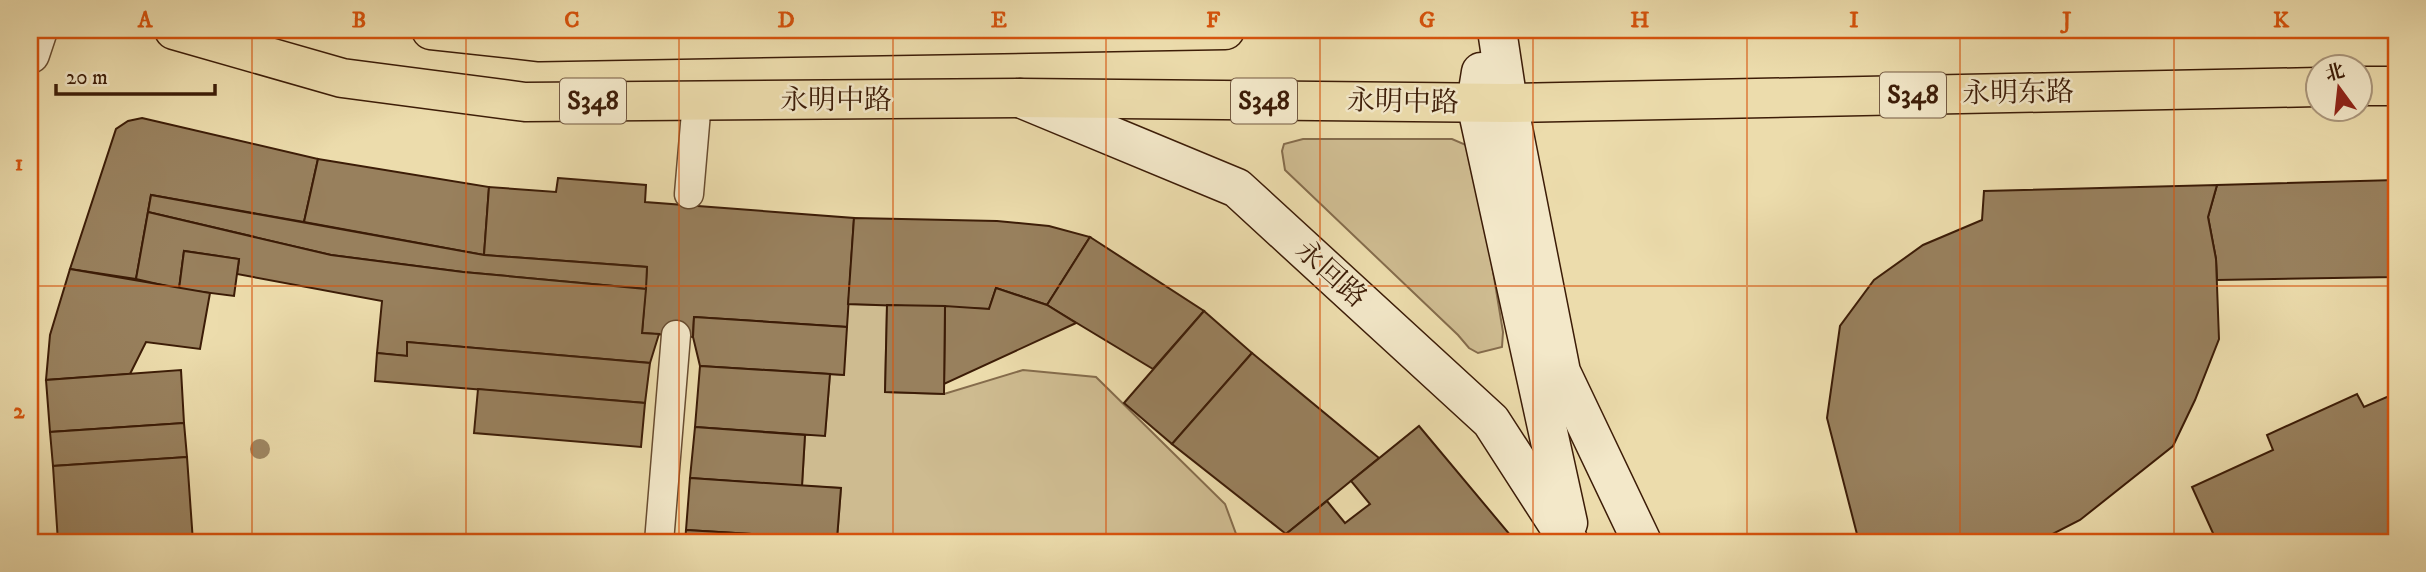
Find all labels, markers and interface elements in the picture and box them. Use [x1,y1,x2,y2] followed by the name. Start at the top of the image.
[137,6,154,35] text: A
[352,6,366,35] text: B
[564,6,580,35] text: C
[777,6,795,35] text: D
[991,6,1007,35] text: E
[1206,6,1221,35] text: F
[1419,6,1435,35] text: G
[1630,6,1650,35] text: H
[1849,6,1859,35] text: I
[2059,6,2072,35] text: J
[2273,6,2290,35] text: K
[56,52,215,96] scale bar
[2304,52,2374,122] north arrow
[2323,59,2347,87] text: 北
[66,65,108,91] text: 20 m
[1880,72,1946,118] road number: S348
[1962,75,2074,111] street label: 永明东路
[560,78,626,124] road number: S348
[1231,78,1297,124] road number: S348
[780,83,892,118] street label: 永明中路
[1347,84,1459,120] street label: 永明中路
[15,149,23,178] text: 1
[1288,233,1374,315] street label: 永回路
[13,397,25,426] text: 2

